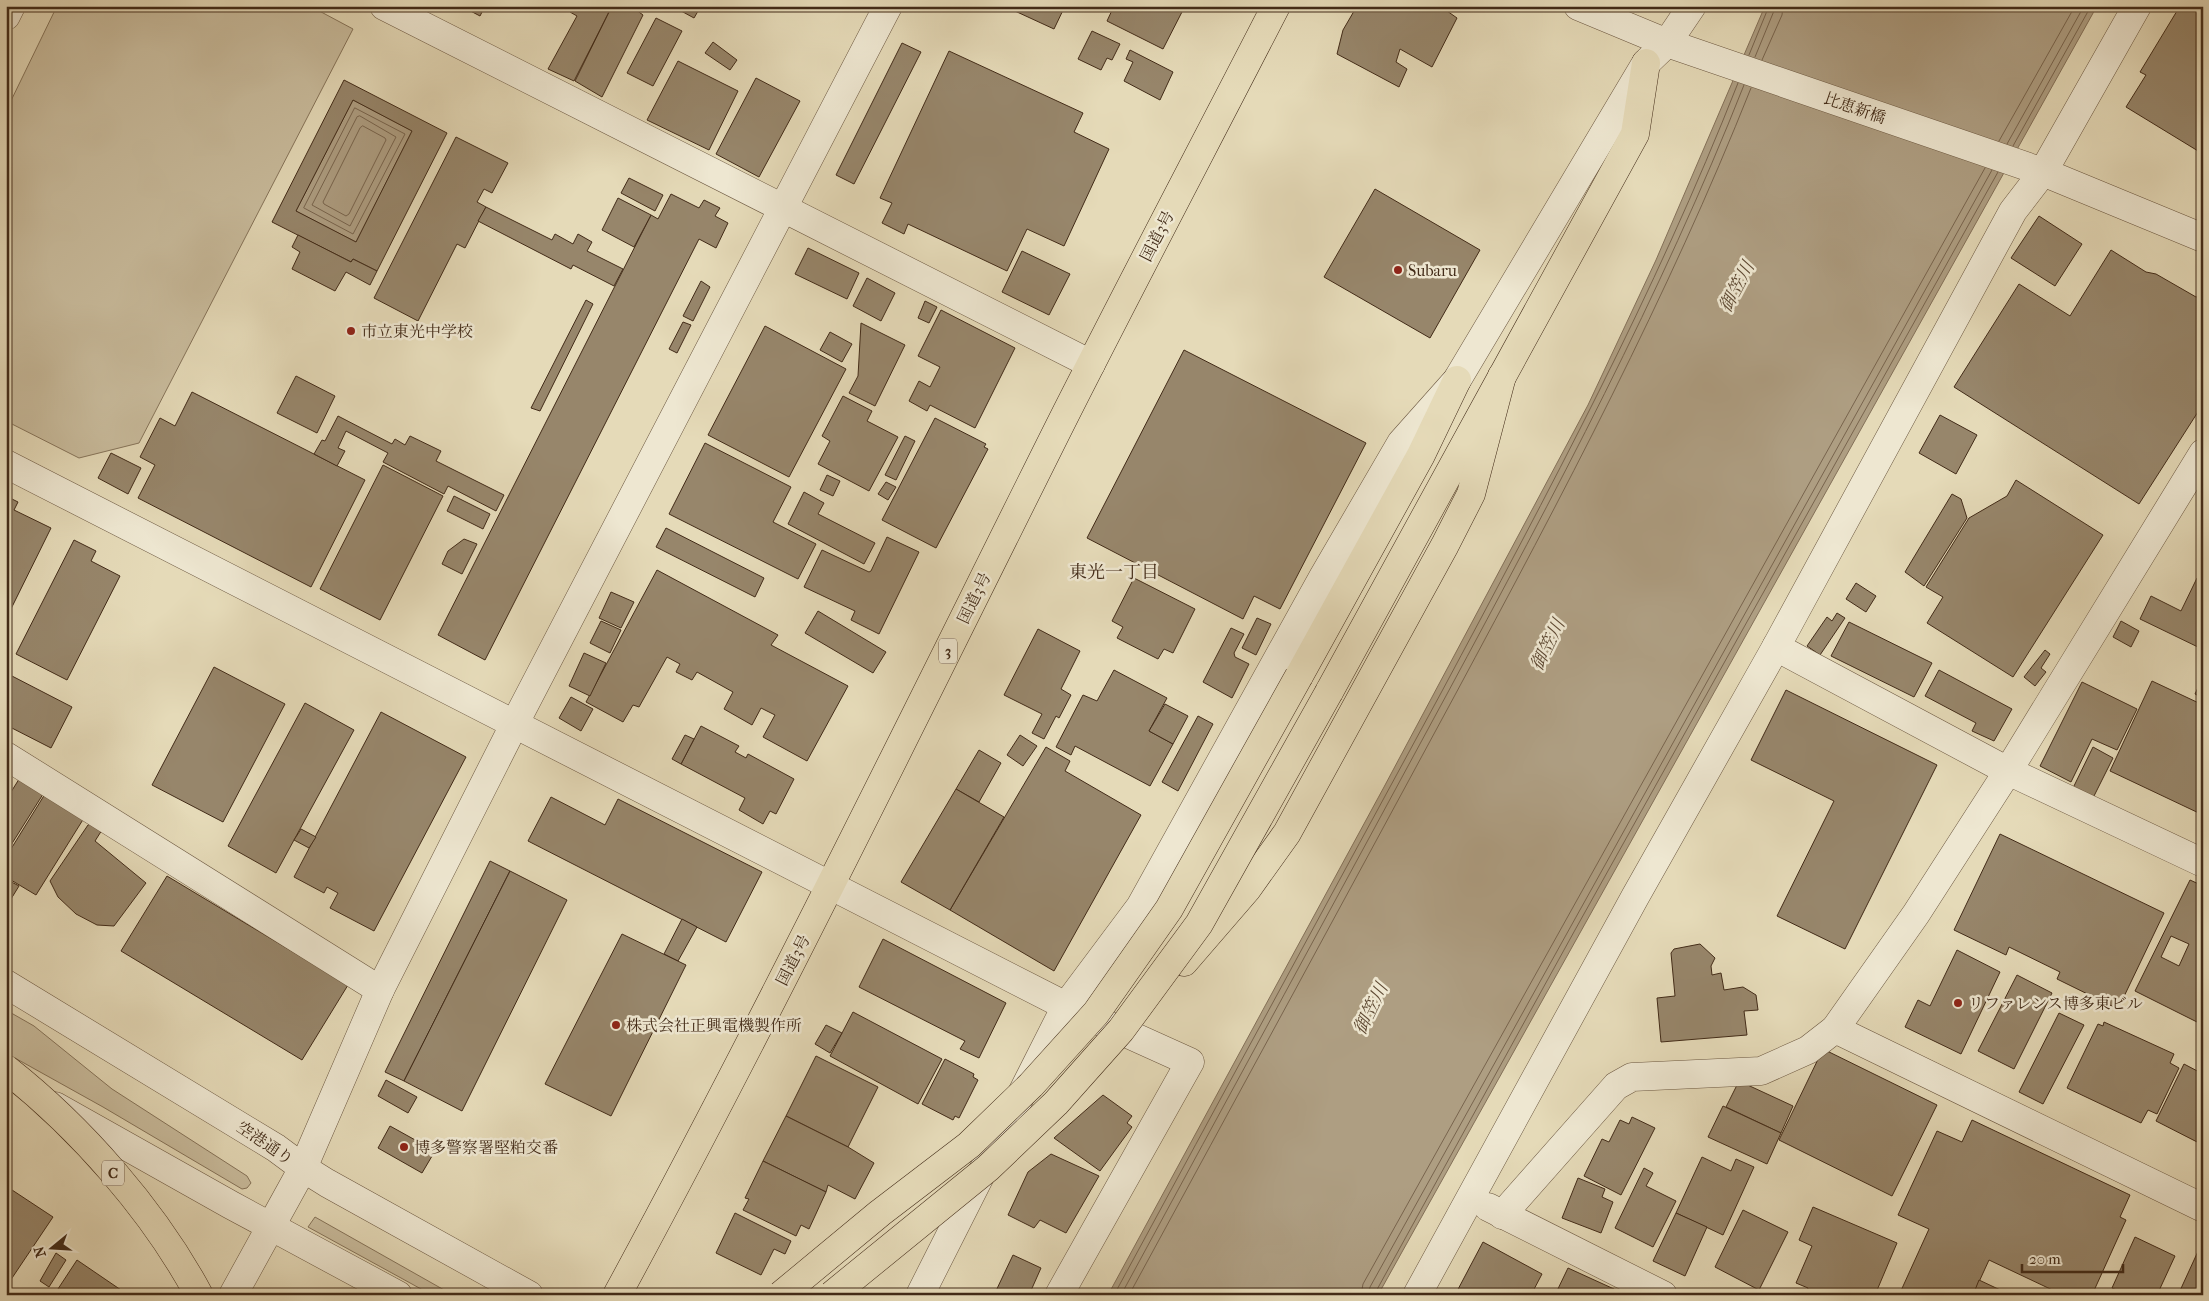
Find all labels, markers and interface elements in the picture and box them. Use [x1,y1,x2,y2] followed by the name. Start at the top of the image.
[1822,89,1888,127] street label: 比恵新橋
[1136,207,1178,265] street label: 国道3号
[1715,256,1760,316] water label: 御笠川
[1408,261,1457,280] place label: Subaru
[1392,264,1404,276] marker: Subaru
[361,322,473,341] place label: 市立東光中学校
[345,325,357,337] marker: 市立東光中学校
[1069,562,1159,583] district label: 東光一丁目
[953,569,995,627] street label: 国道3号
[1527,614,1570,674] water label: 御笠川
[939,638,957,664] road number: 3
[772,931,814,989] street label: 国道3号
[1350,978,1393,1038] water label: 御笠川
[1968,994,2143,1013] place label: リファレンス博多東ビル
[1952,997,1964,1009] marker: リファレンス博多東ビル
[626,1016,802,1035] place label: 株式会社正興電機製作所
[610,1019,622,1031] marker: 株式会社正興電機製作所
[233,1117,297,1169] street label: 空港通り
[414,1138,558,1157] place label: 博多警察署堅粕交番
[398,1141,410,1153] marker: 博多警察署堅粕交番
[102,1160,124,1186] road number: C
[28,1224,78,1274] north arrow
[2022,1241,2123,1273] scale bar
[30,1244,50,1260] text: N
[2029,1250,2061,1268] text: 20 m

